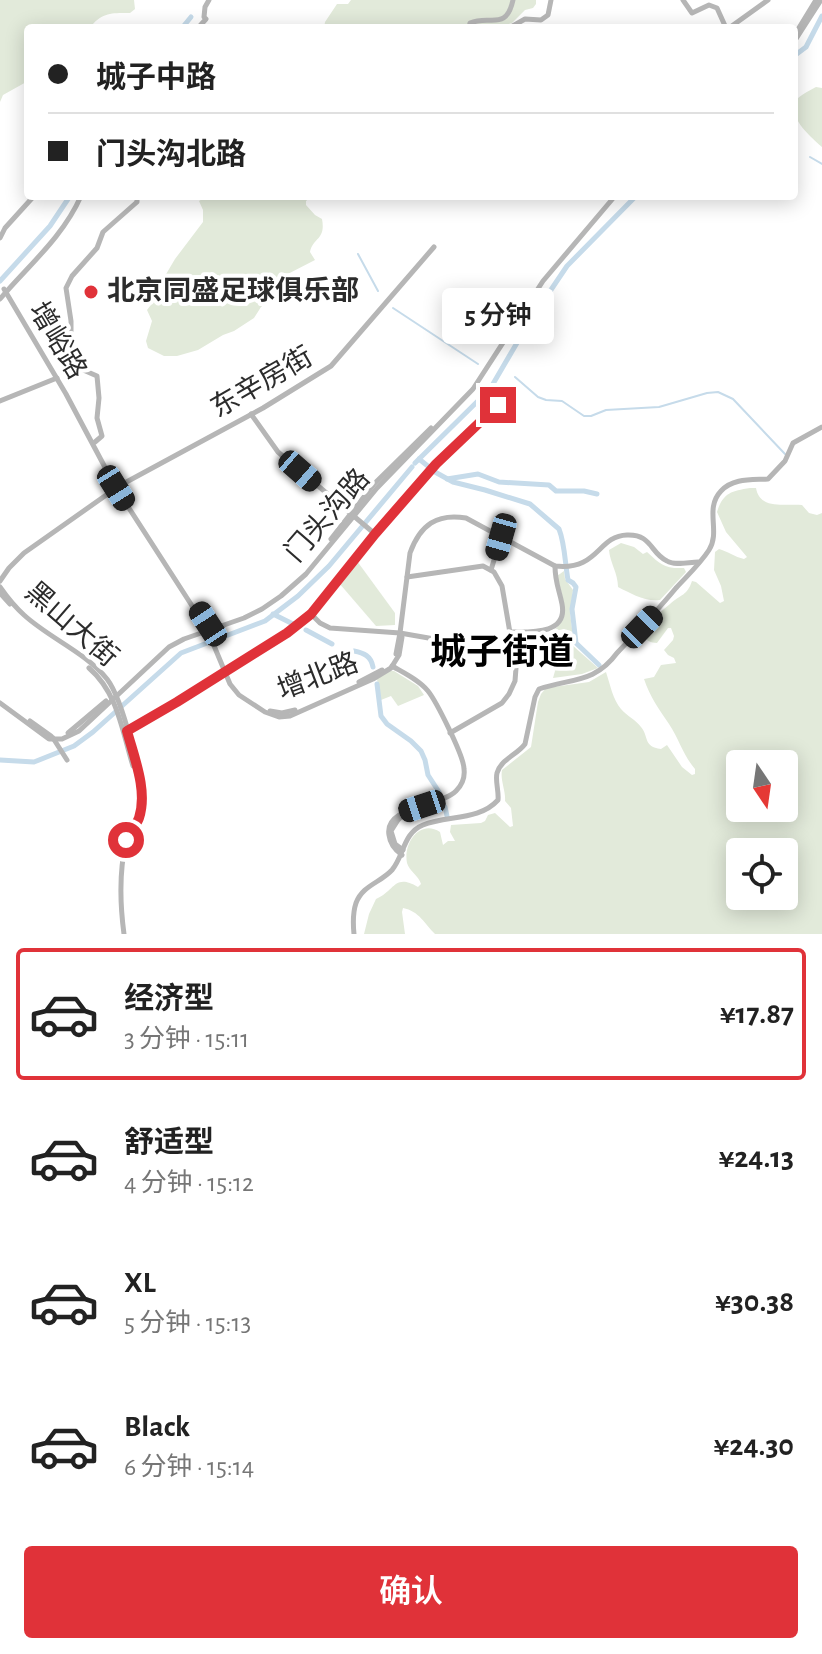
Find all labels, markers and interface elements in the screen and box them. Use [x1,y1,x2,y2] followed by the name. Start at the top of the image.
[96,63,216,93] text: 城子中路
[96,140,246,170] text: 门头沟北路
[107,275,359,306] place label: 北京同盛足球俱乐部
[82,283,100,301] marker: 北京同盛足球俱乐部
[442,289,554,345] callout: 5 分钟
[23,297,92,384] street label: 增峪路
[464,303,532,329] text: 5 分钟
[205,341,318,423] street label: 东辛房街
[480,387,516,423] route end
[274,446,326,496] car
[93,461,139,515] car
[279,463,375,567] street label: 门头沟路
[483,511,519,563] car
[20,576,124,672] street label: 黑山大街
[185,597,231,651] car
[617,601,667,653] car
[430,632,574,671] district label: 城子街道
[273,647,362,705] street label: 增北路
[726,750,798,822] north arrow
[726,750,798,910] map controls
[395,787,449,825] car
[108,822,144,858] route start
[726,838,798,910] button: locate
[28,978,100,1050] icon: car
[124,984,214,1014] text: 经济型
[720,999,794,1029] text: ¥17.87
[124,1026,249,1052] text: 3 分钟 · 15:11
[28,1122,100,1194] icon: car
[124,1128,214,1158] text: 舒适型
[718,1143,794,1173] text: ¥24.13
[124,1170,254,1196] text: 4 分钟 · 15:12
[28,1266,100,1338] icon: car
[124,1268,156,1298] text: XL
[715,1287,794,1317] text: ¥30.38
[124,1310,251,1336] text: 5 分钟 · 15:13
[28,1410,100,1482] icon: car
[124,1412,190,1442] text: Black
[714,1431,794,1461] text: ¥24.30
[124,1454,254,1480] text: 6 分钟 · 15:14
[24,1546,798,1638] button: 确认

